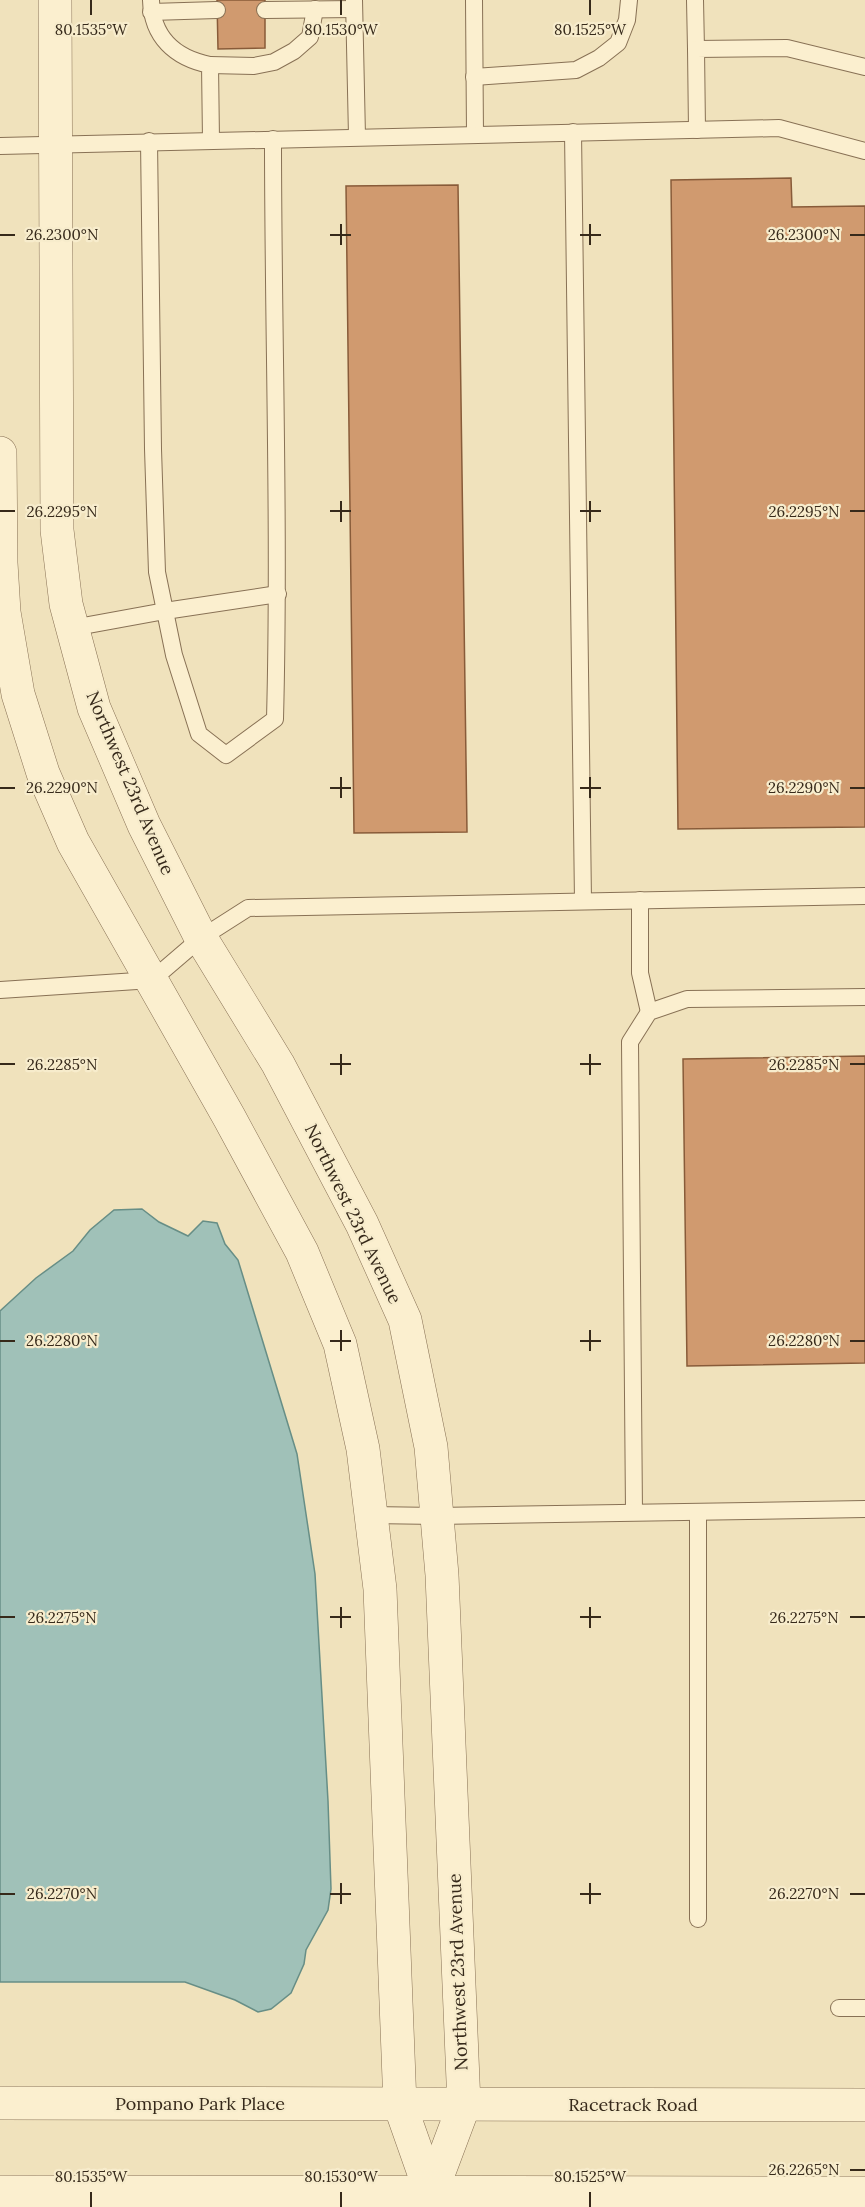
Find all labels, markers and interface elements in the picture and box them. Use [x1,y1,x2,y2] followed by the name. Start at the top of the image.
[55,20,128,39] text: 80.1535°W
[304,20,379,39] text: 80.1530°W
[554,20,627,39] text: 80.1525°W
[26,225,98,244] text: 26.2300°N
[768,225,840,244] text: 26.2300°N
[27,502,97,521] text: 26.2295°N
[769,502,839,521] text: 26.2295°N
[81,687,180,878] street label: Northwest 23rd Avenue
[26,778,98,797] text: 26.2290°N
[768,778,840,797] text: 26.2290°N
[27,1055,97,1074] text: 26.2285°N
[769,1055,839,1074] text: 26.2285°N
[300,1120,407,1308] street label: Northwest 23rd Avenue
[26,1331,98,1350] text: 26.2280°N
[768,1331,840,1350] text: 26.2280°N
[27,1608,97,1627] text: 26.2275°N
[769,1608,839,1627] text: 26.2275°N
[443,1873,472,2071] street label: Northwest 23rd Avenue
[27,1884,97,1903] text: 26.2270°N
[769,1884,839,1903] text: 26.2270°N
[115,2092,285,2115] street label: Pompano Park Place
[568,2093,698,2116] street label: Racetrack Road
[769,2160,839,2179] text: 26.2265°N
[55,2167,128,2186] text: 80.1535°W
[304,2167,379,2186] text: 80.1530°W
[554,2167,627,2186] text: 80.1525°W

